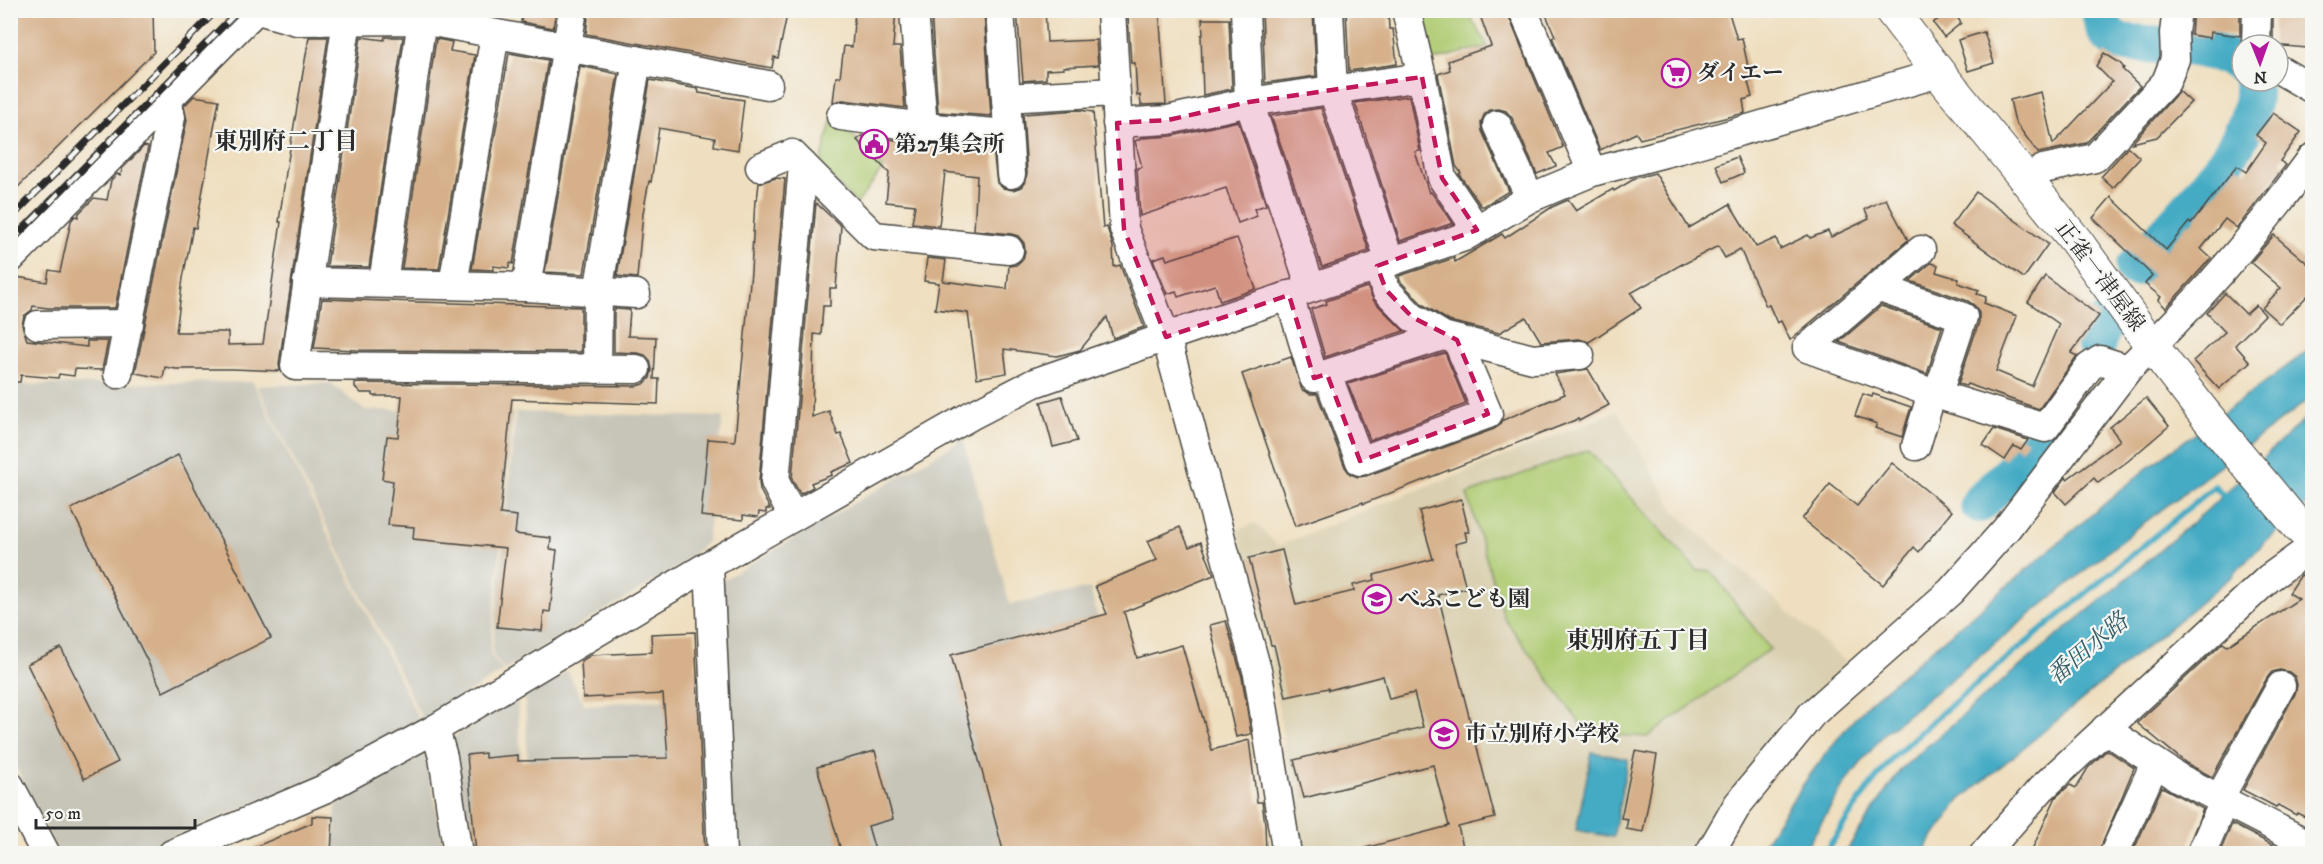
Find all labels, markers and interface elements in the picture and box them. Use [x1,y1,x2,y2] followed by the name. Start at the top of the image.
[2230,33,2290,93] north arrow
[1660,57,1692,89] supermarket icon: ダイエー
[1697,60,1784,87] place label: ダイエー
[2254,67,2267,87] text: N
[214,127,358,157] district label: 東別府二丁目
[858,128,890,160] public building icon: 第27集会所
[895,131,1005,158] place label: 第27集会所
[2049,215,2151,337] street label: 正雀一津屋線
[1361,583,1393,615] school or university icon: べふこども園
[1398,586,1530,613] place label: べふこども園
[2042,605,2136,691] water label: 番田水路
[1566,626,1710,656] district label: 東別府五丁目
[1428,718,1460,750] school or university icon: 市立別府小学校
[1465,721,1619,748] place label: 市立別府小学校
[36,792,195,830] scale bar
[45,803,81,825] text: 50 m

